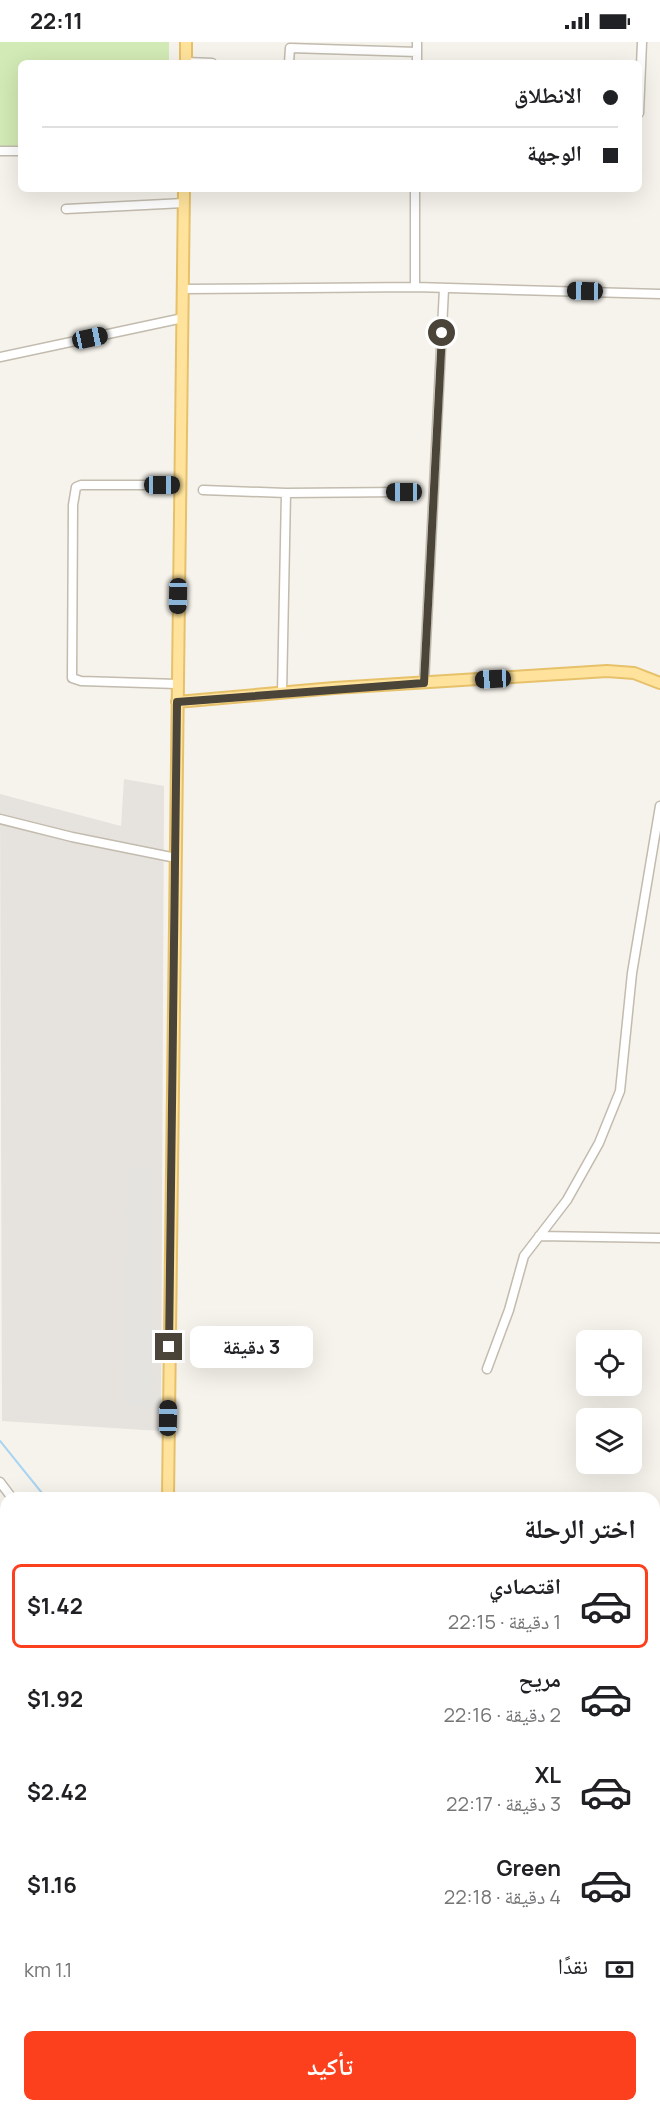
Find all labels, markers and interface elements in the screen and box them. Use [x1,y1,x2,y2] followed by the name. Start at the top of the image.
[30,6,83,36] text: 22:11
[514,80,582,110] text: الانطلاق
[527,138,582,168] text: الوجهة
[567,282,603,300] car
[428,319,455,346] route start
[71,325,109,351] car
[144,476,180,494] car
[386,483,422,501] car
[169,578,187,614] car
[475,669,511,689] car
[190,1326,313,1368] callout: 3 دقيقة
[576,1330,642,1474] map controls
[576,1330,642,1396] button: locate
[155,1333,182,1360] route end
[223,1333,280,1360] text: 3 دقيقة
[159,1400,177,1436] car
[576,1408,642,1474] button: layers
[524,1509,636,1546] text: اختر الرحلة
[489,1571,561,1601] text: اقتصادي
[579,1579,633,1633] icon: car
[27,1591,83,1621] text: $1.42
[448,1608,561,1635] text: 1 دقيقة · 22:15
[518,1664,561,1694] text: مريح
[579,1672,633,1726] icon: car
[27,1684,83,1714] text: $1.92
[443,1701,561,1728] text: 2 دقيقة · 22:16
[535,1760,561,1790] text: XL
[579,1765,633,1819] icon: car
[27,1777,87,1807] text: $2.42
[446,1790,561,1817] text: 3 دقيقة · 22:17
[496,1853,561,1883] text: Green
[579,1858,633,1912] icon: car
[27,1870,77,1900] text: $1.16
[444,1883,561,1910] text: 4 دقيقة · 22:18
[558,1951,588,1981] text: نقدًا
[603,1953,636,1986] icon: cash
[24,1956,72,1983] text: 1.1 km
[24,2031,636,2100] button: تأكيد

